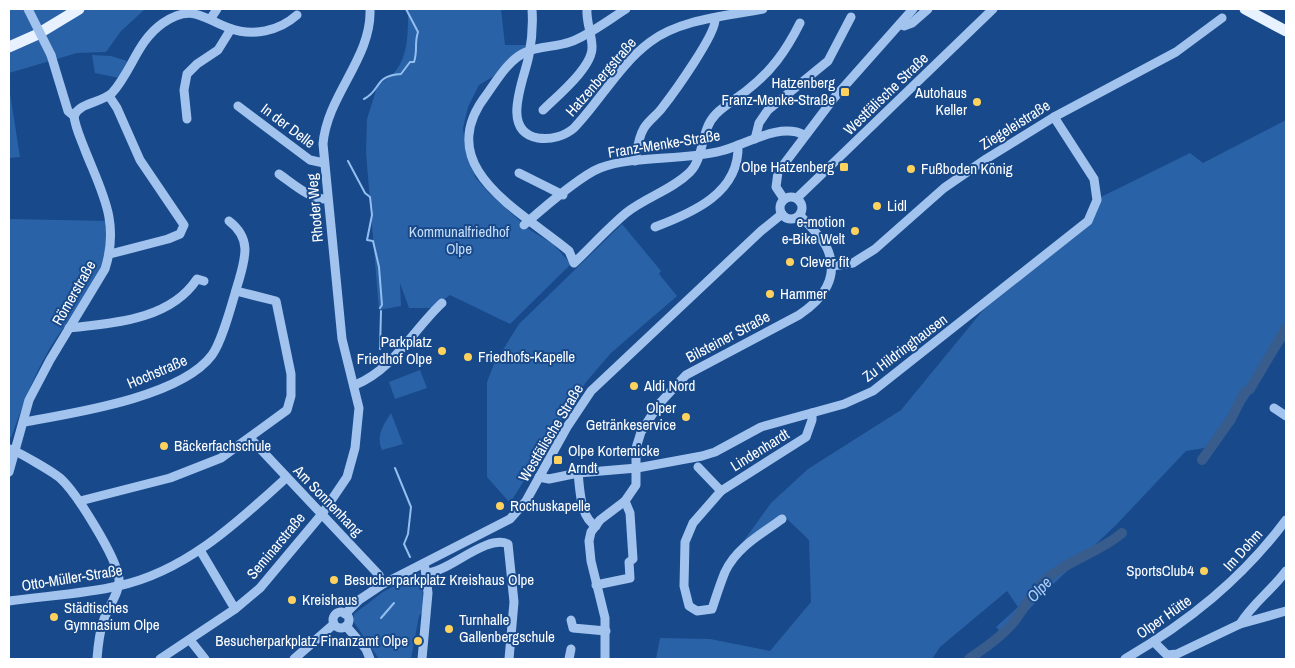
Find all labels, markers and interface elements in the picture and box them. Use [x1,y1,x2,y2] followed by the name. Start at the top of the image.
[560,33,641,121] street label: Hatzenbergstraße
[839,48,933,140] street label: Westfälische Straße
[722,72,835,110] place label: Hatzenberg Franz-Menke-Straße
[914,82,967,120] place label: Autohaus Keller
[839,86,851,98] marker: Hatzenberg Franz-Menke-Straße
[976,95,1054,154] street label: Ziegeleistraße
[971,96,983,108] marker: Autohaus Keller
[257,98,320,153] street label: In der Delle
[606,124,722,163] street label: Franz-Menke-Straße
[741,156,834,177] place label: Olpe Hatzenberg
[921,158,1013,179] place label: Fußboden König
[838,161,850,173] marker: Olpe Hatzenberg
[905,163,917,175] marker: Fußboden König
[301,173,328,243] street label: Rhoder Weg
[887,195,907,216] place label: Lidl
[871,200,883,212] marker: Lidl
[782,211,846,249] place label: e-motion e-Bike Welt
[409,221,510,259] park label: Kommunalfriedhof Olpe
[849,225,861,237] marker: e-motion e-Bike Welt
[800,251,850,272] place label: Clever fit
[47,256,101,329] street label: Römerstraße
[784,256,796,268] marker: Clever fit
[780,283,827,304] place label: Hammer
[764,288,776,300] marker: Hammer
[682,306,774,367] street label: Bilsteiner Straße
[858,309,951,386] street label: Zu Hildringhausen
[357,331,432,369] place label: Parkplatz Friedhof Olpe
[436,345,448,357] marker: Parkplatz Friedhof Olpe
[478,346,575,367] place label: Friedhofs-Kapelle
[123,349,190,394] street label: Hochstraße
[462,351,474,363] marker: Friedhofs-Kapelle
[643,375,695,396] place label: Aldi Nord
[513,380,588,486] street label: Westfälische Straße
[628,380,640,392] marker: Aldi Nord
[586,397,676,435] place label: Olper Getränkeservice
[680,411,692,423] marker: Olper Getränkeservice
[726,423,794,476] street label: Lindenhardt
[174,435,271,456] place label: Bäckerfachschule
[158,440,170,452] marker: Bäckerfachschule
[567,440,660,478] place label: Olpe Kortemicke Arndt
[552,454,564,466] marker: Olpe Kortemicke Arndt
[288,460,368,541] street label: Am Sonnenhang
[510,495,591,516] place label: Rochuskapelle
[494,500,506,512] marker: Rochuskapelle
[241,508,310,584] street label: Seminarstraße
[1218,524,1267,575] street label: Im Dohm
[20,559,124,596] street label: Otto-Müller-Straße
[1126,560,1194,581] place label: SportsClub4
[1198,565,1210,577] marker: SportsClub4
[344,569,534,590] place label: Besucherparkplatz Kreishaus Olpe
[1021,571,1057,607] water label: Olpe
[328,574,340,586] marker: Besucherparkplatz Kreishaus Olpe
[302,589,357,610] place label: Kreishaus
[1132,590,1196,643] street label: Olper Hütte
[286,594,298,606] marker: Kreishaus
[64,597,160,635] place label: Städtisches Gymnasium Olpe
[459,609,555,647] place label: Turnhalle Gallenbergschule
[48,611,60,623] marker: Städtisches Gymnasium Olpe
[443,623,455,635] marker: Turnhalle Gallenbergschule
[215,630,408,651] place label: Besucherparkplatz Finanzamt Olpe
[412,635,424,647] marker: Besucherparkplatz Finanzamt Olpe

